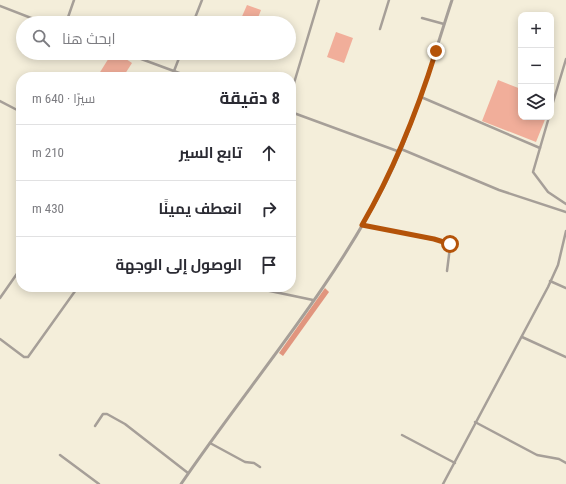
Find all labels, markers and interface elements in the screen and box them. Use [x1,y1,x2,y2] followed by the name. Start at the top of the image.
[518,12,554,120] map controls
[518,12,554,48] button: +
[16,16,296,60] search box
[30,27,52,49] icon: search
[62,30,116,48] text: ابحث هنا
[427,42,445,60] route end
[518,48,554,84] button: −
[518,84,554,120] button: layers
[219,88,280,108] text: 8 دقيقة
[32,91,95,106] text: سيرًا · 640 m
[258,142,280,164] icon: ahead
[179,144,242,162] text: تابع السير
[32,145,64,160] text: 210 m
[258,198,280,220] icon: right
[159,200,242,218] text: انعطف يمينًا
[32,201,64,216] text: 430 m
[441,235,459,253] route start
[258,254,280,276] icon: arrive
[116,256,242,274] text: الوصول إلى الوجهة

